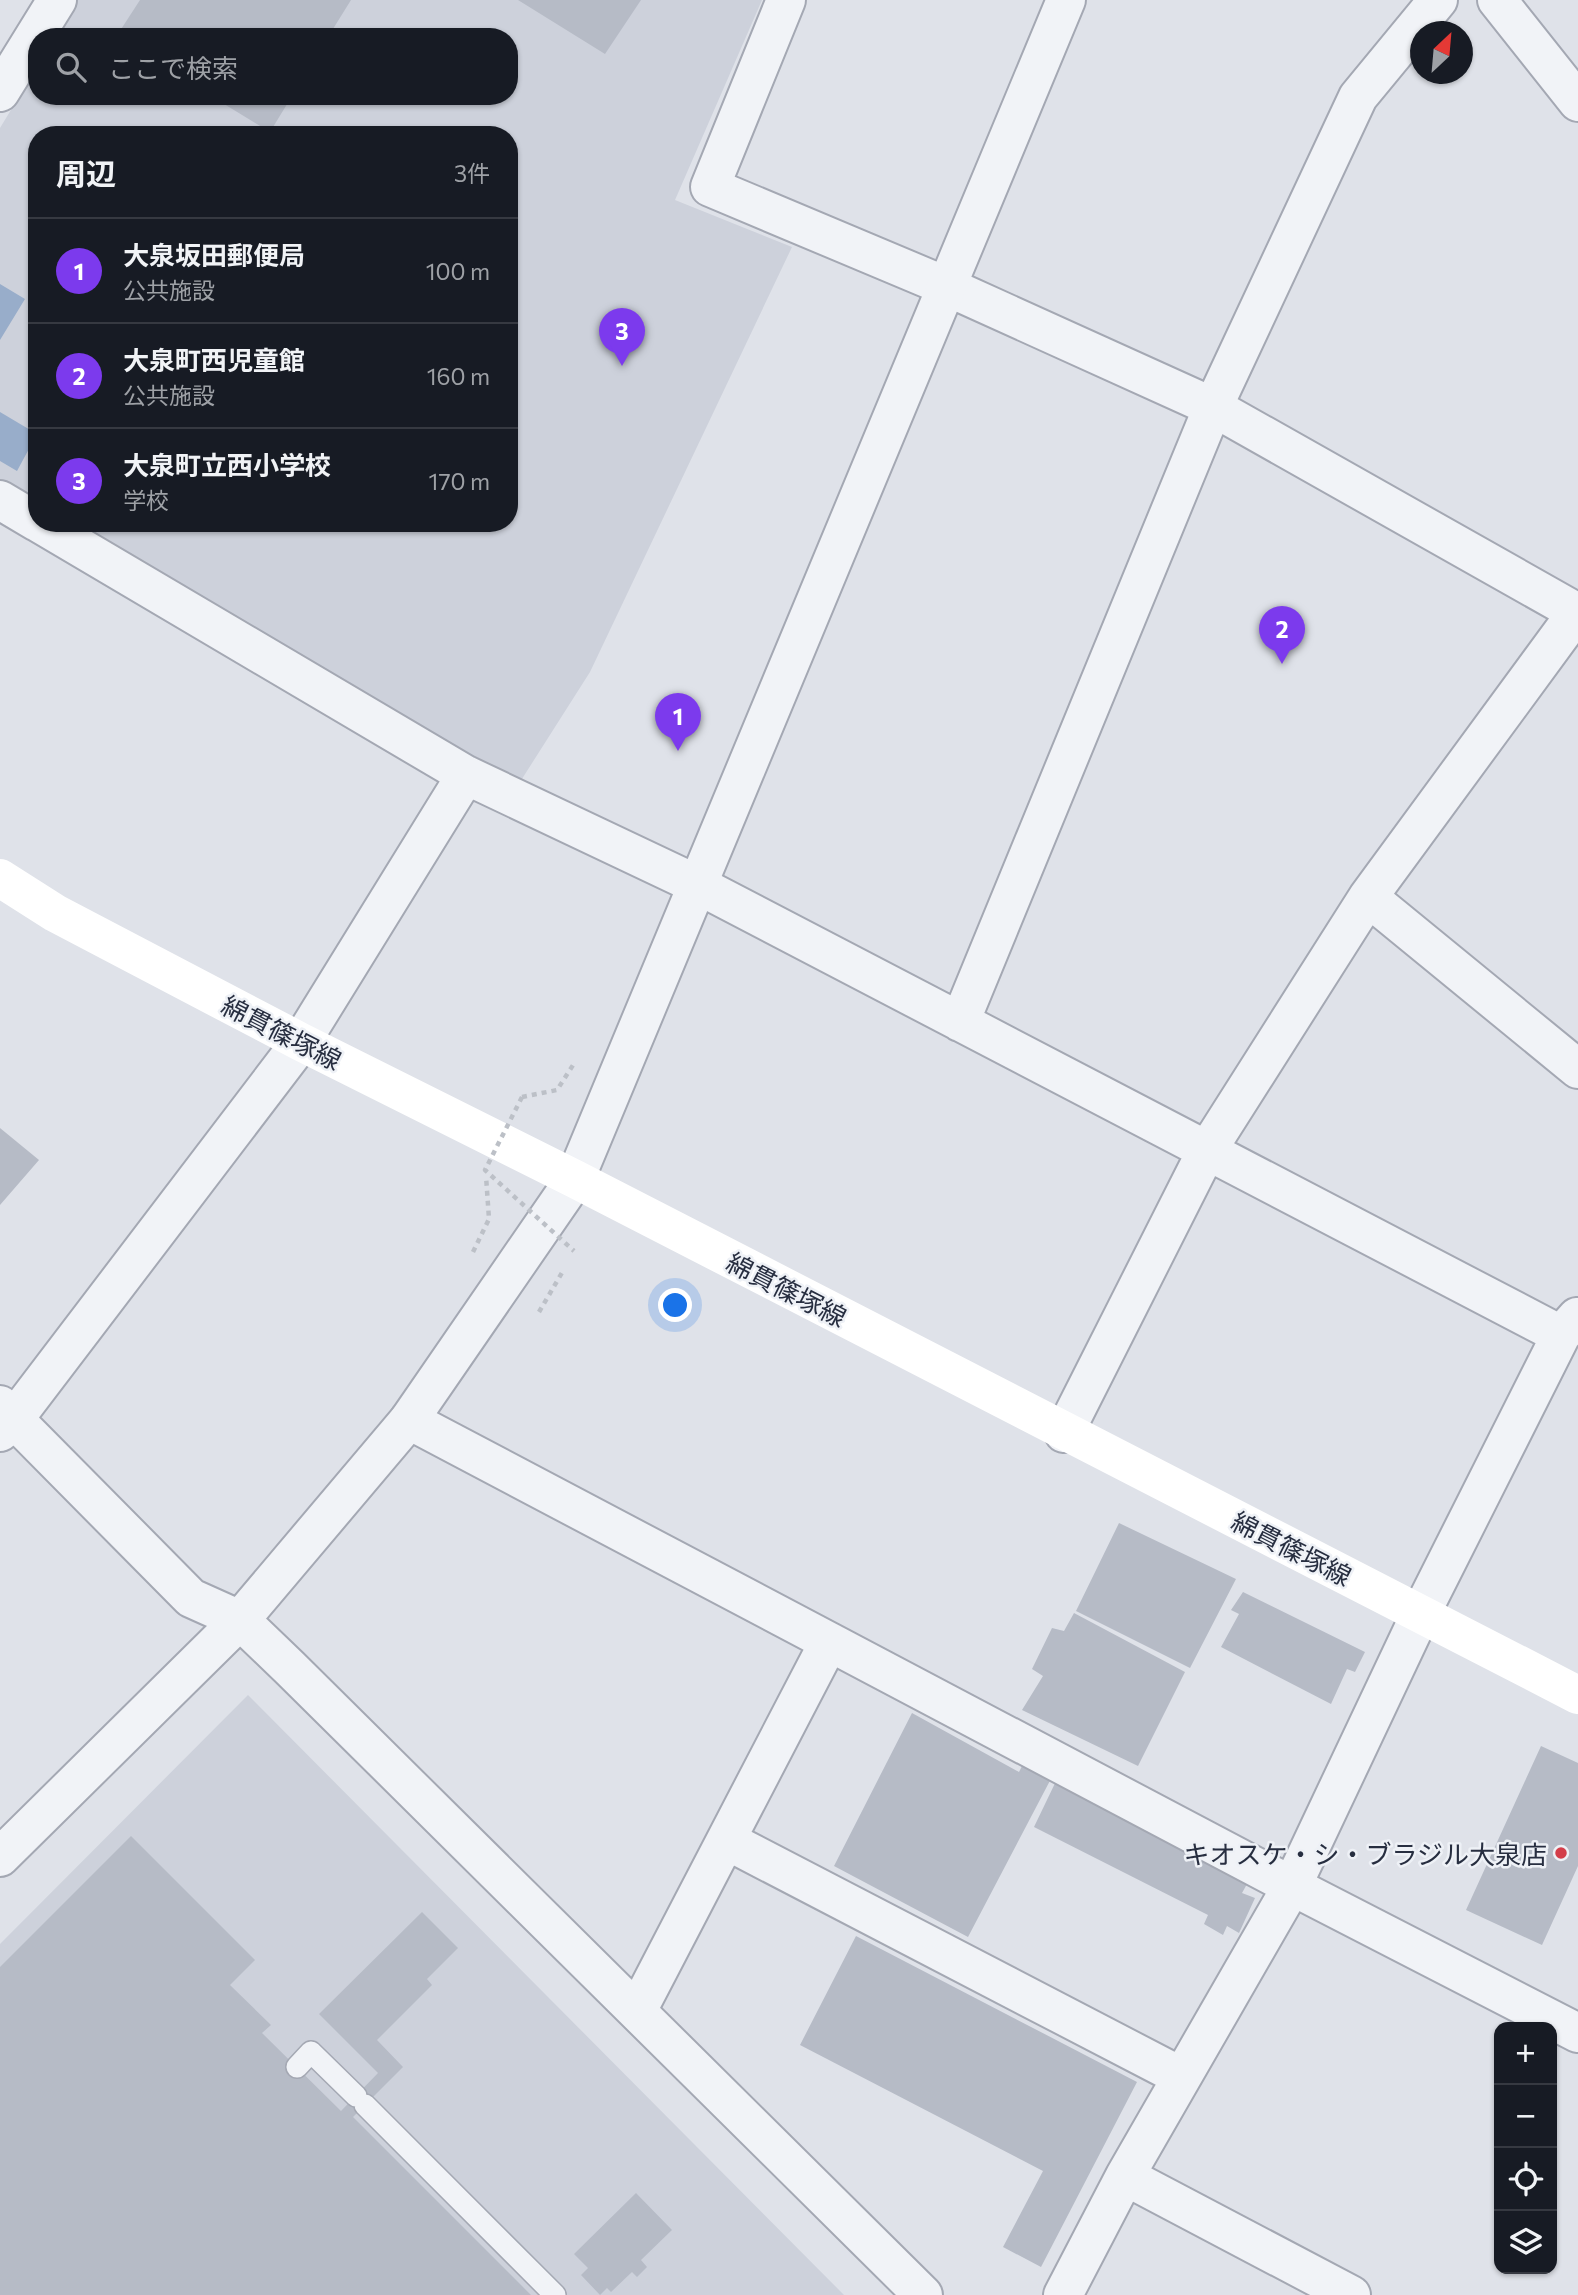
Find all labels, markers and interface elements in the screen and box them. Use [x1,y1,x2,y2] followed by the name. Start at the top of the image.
[1410,21,1473,84] north arrow
[28,28,518,105] search box
[52,48,90,86] icon: search
[108,52,238,83] text: ここで検索
[56,154,116,191] text: 周辺
[454,159,490,187] text: 3件
[123,239,305,270] text: 大泉坂田郵便局
[74,257,84,285] text: 1
[426,257,490,285] text: 100 m
[123,276,215,304] text: 公共施設
[599,308,645,366] pin: 3
[123,344,305,375] text: 大泉町西児童館
[72,362,86,390] text: 2
[427,362,490,390] text: 160 m
[123,381,215,409] text: 公共施設
[123,449,331,480] text: 大泉町立西小学校
[72,467,86,495] text: 3
[429,467,490,495] text: 170 m
[123,486,169,514] text: 学校
[1259,606,1305,664] pin: 2
[655,693,701,751] pin: 1
[217,989,347,1075] street label: 綿貫篠塚線
[722,1246,852,1332] street label: 綿貫篠塚線
[658,1288,692,1322] your location
[1227,1505,1357,1591] street label: 綿貫篠塚線
[1184,1838,1547,1869] place label: キオスケ・シ・ブラジル大泉店
[1553,1845,1569,1861] marker: キオスケ・シ・ブラジル大泉店
[1494,2022,1557,2274] map controls
[1494,2022,1557,2085] button: +
[1494,2085,1557,2148] button: −
[1494,2148,1557,2211] button: locate
[1494,2211,1557,2274] button: layers

